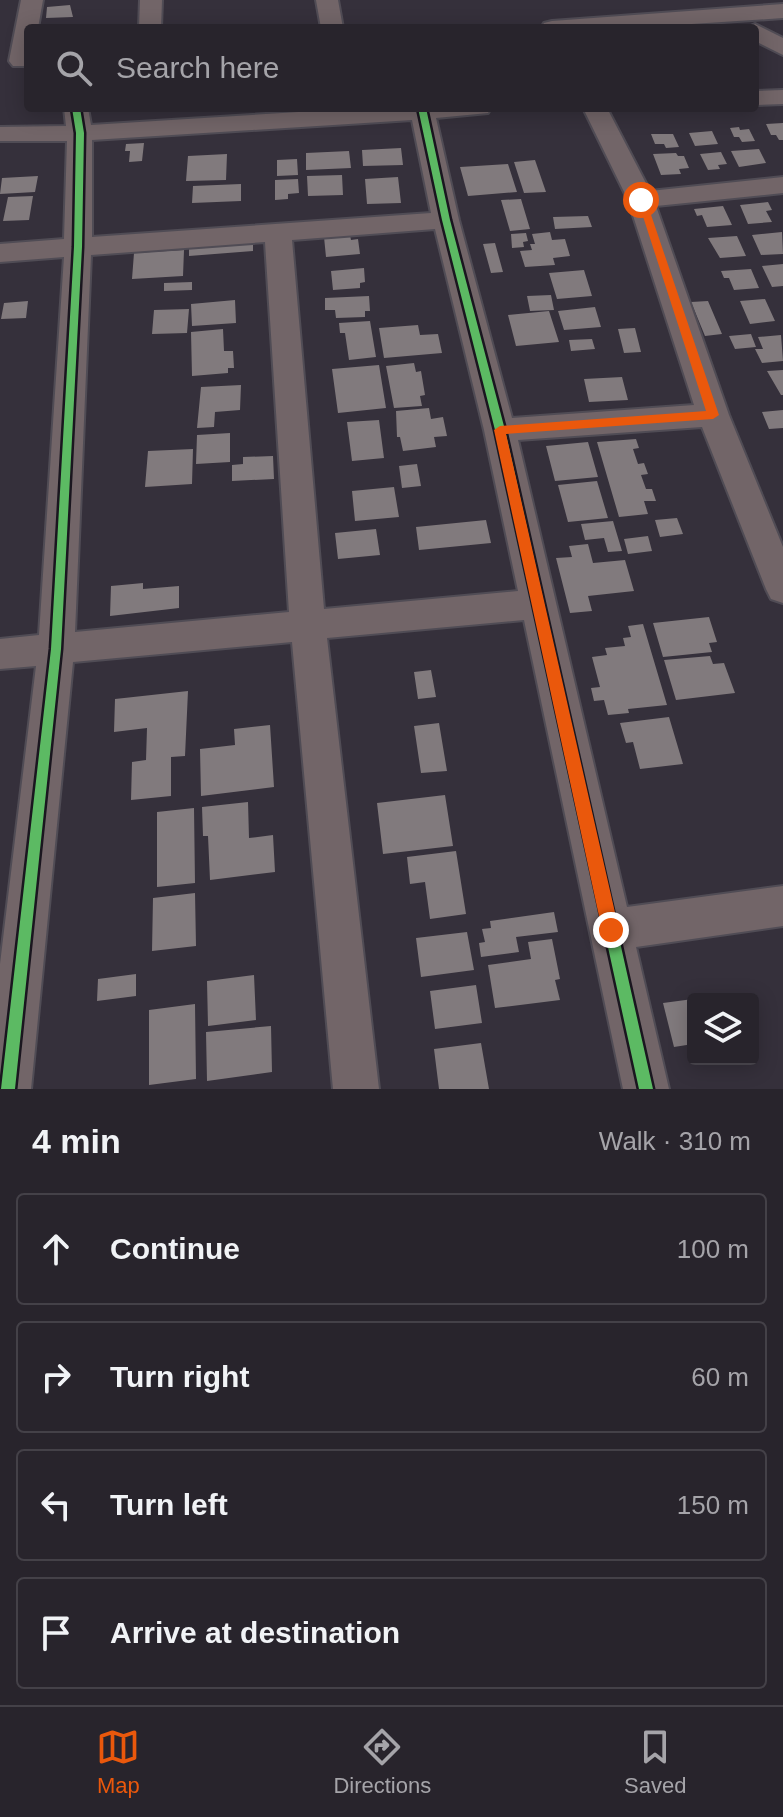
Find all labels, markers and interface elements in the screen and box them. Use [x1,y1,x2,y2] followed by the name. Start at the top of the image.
[24,24,759,112] search box
[52,46,96,90] icon: search
[116,51,279,84] text: Search here
[623,182,659,218] route start
[593,912,629,948] route end
[687,993,759,1065] map controls
[687,993,759,1065] button: layers
[32,1122,121,1160] text: 4 min
[599,1126,751,1156] text: Walk · 310 m
[34,1227,78,1271] icon: ahead
[110,1232,240,1265] text: Continue
[677,1234,749,1264] text: 100 m
[34,1355,78,1399] icon: right
[110,1360,249,1393] text: Turn right
[691,1362,749,1392] text: 60 m
[34,1483,78,1527] icon: left
[110,1488,228,1521] text: Turn left
[677,1490,749,1520] text: 150 m
[34,1611,78,1655] icon: arrive
[110,1616,400,1649] text: Arrive at destination
[96,1725,140,1799] tab: Map
[333,1725,431,1799] tab: Directions
[624,1725,687,1799] tab: Saved

